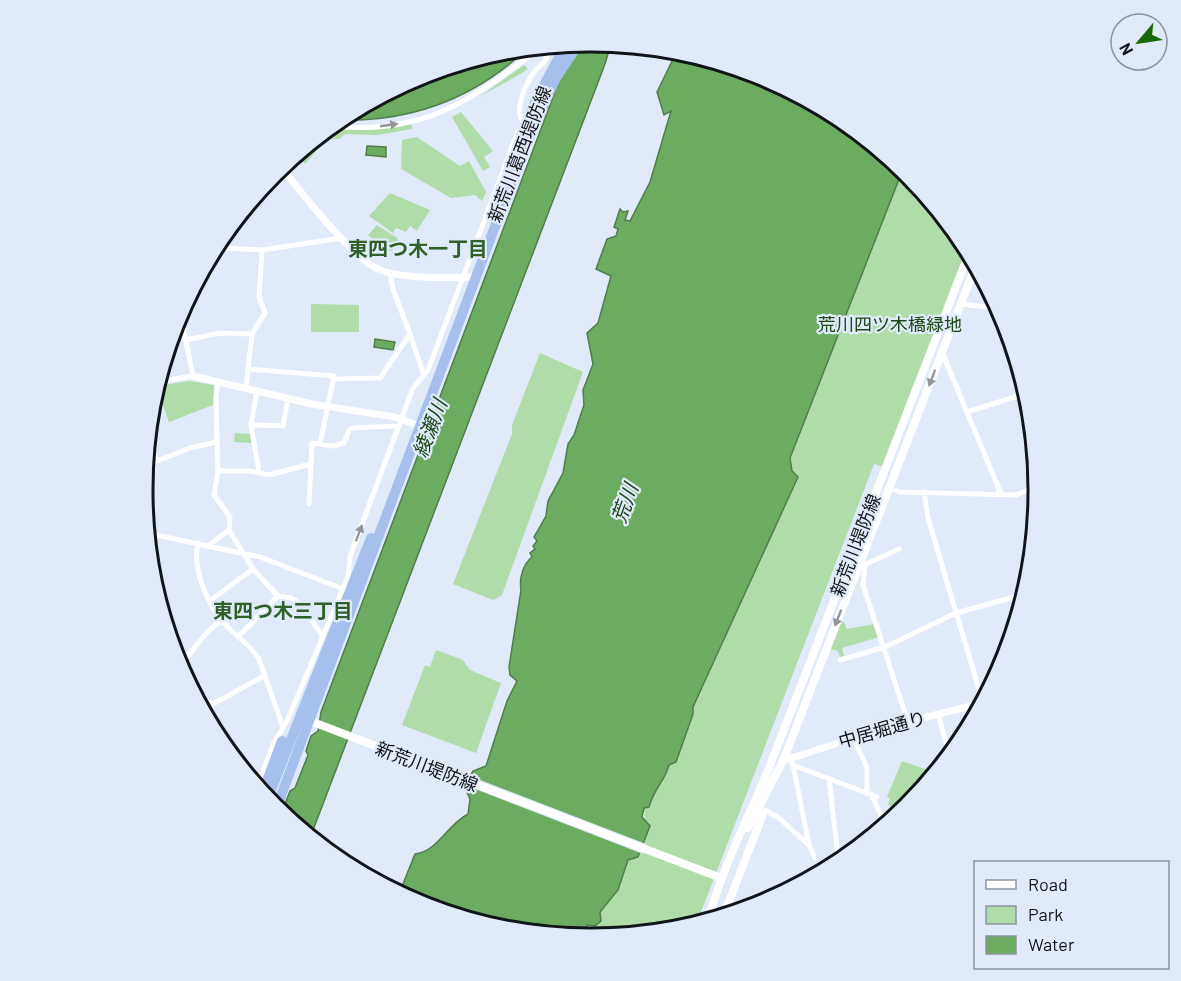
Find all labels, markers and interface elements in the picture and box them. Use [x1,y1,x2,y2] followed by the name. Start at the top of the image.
[1109,12,1169,72] north arrow
[1115,40,1136,59] text: N
[483,83,555,225] street label: 新荒川葛西堤防線
[380,121,399,130] one-way arrow
[348,236,488,260] district label: 東四つ木一丁目
[818,313,962,335] park label: 荒川四ツ木橋緑地
[927,369,936,387] one-way arrow
[407,394,452,460] water label: 綾瀬川
[606,478,643,526] water label: 荒川
[825,491,885,599] street label: 新荒川堤防線
[354,524,364,542] one-way arrow
[213,598,353,622] district label: 東四つ木三丁目
[833,609,842,627] one-way arrow
[836,706,928,752] street label: 中居堀通り
[373,736,481,796] street label: 新荒川堤防線
[974,861,1169,969] legend
[1028,873,1068,895] text: Road
[1028,903,1063,925] text: Park
[1028,933,1075,955] text: Water

